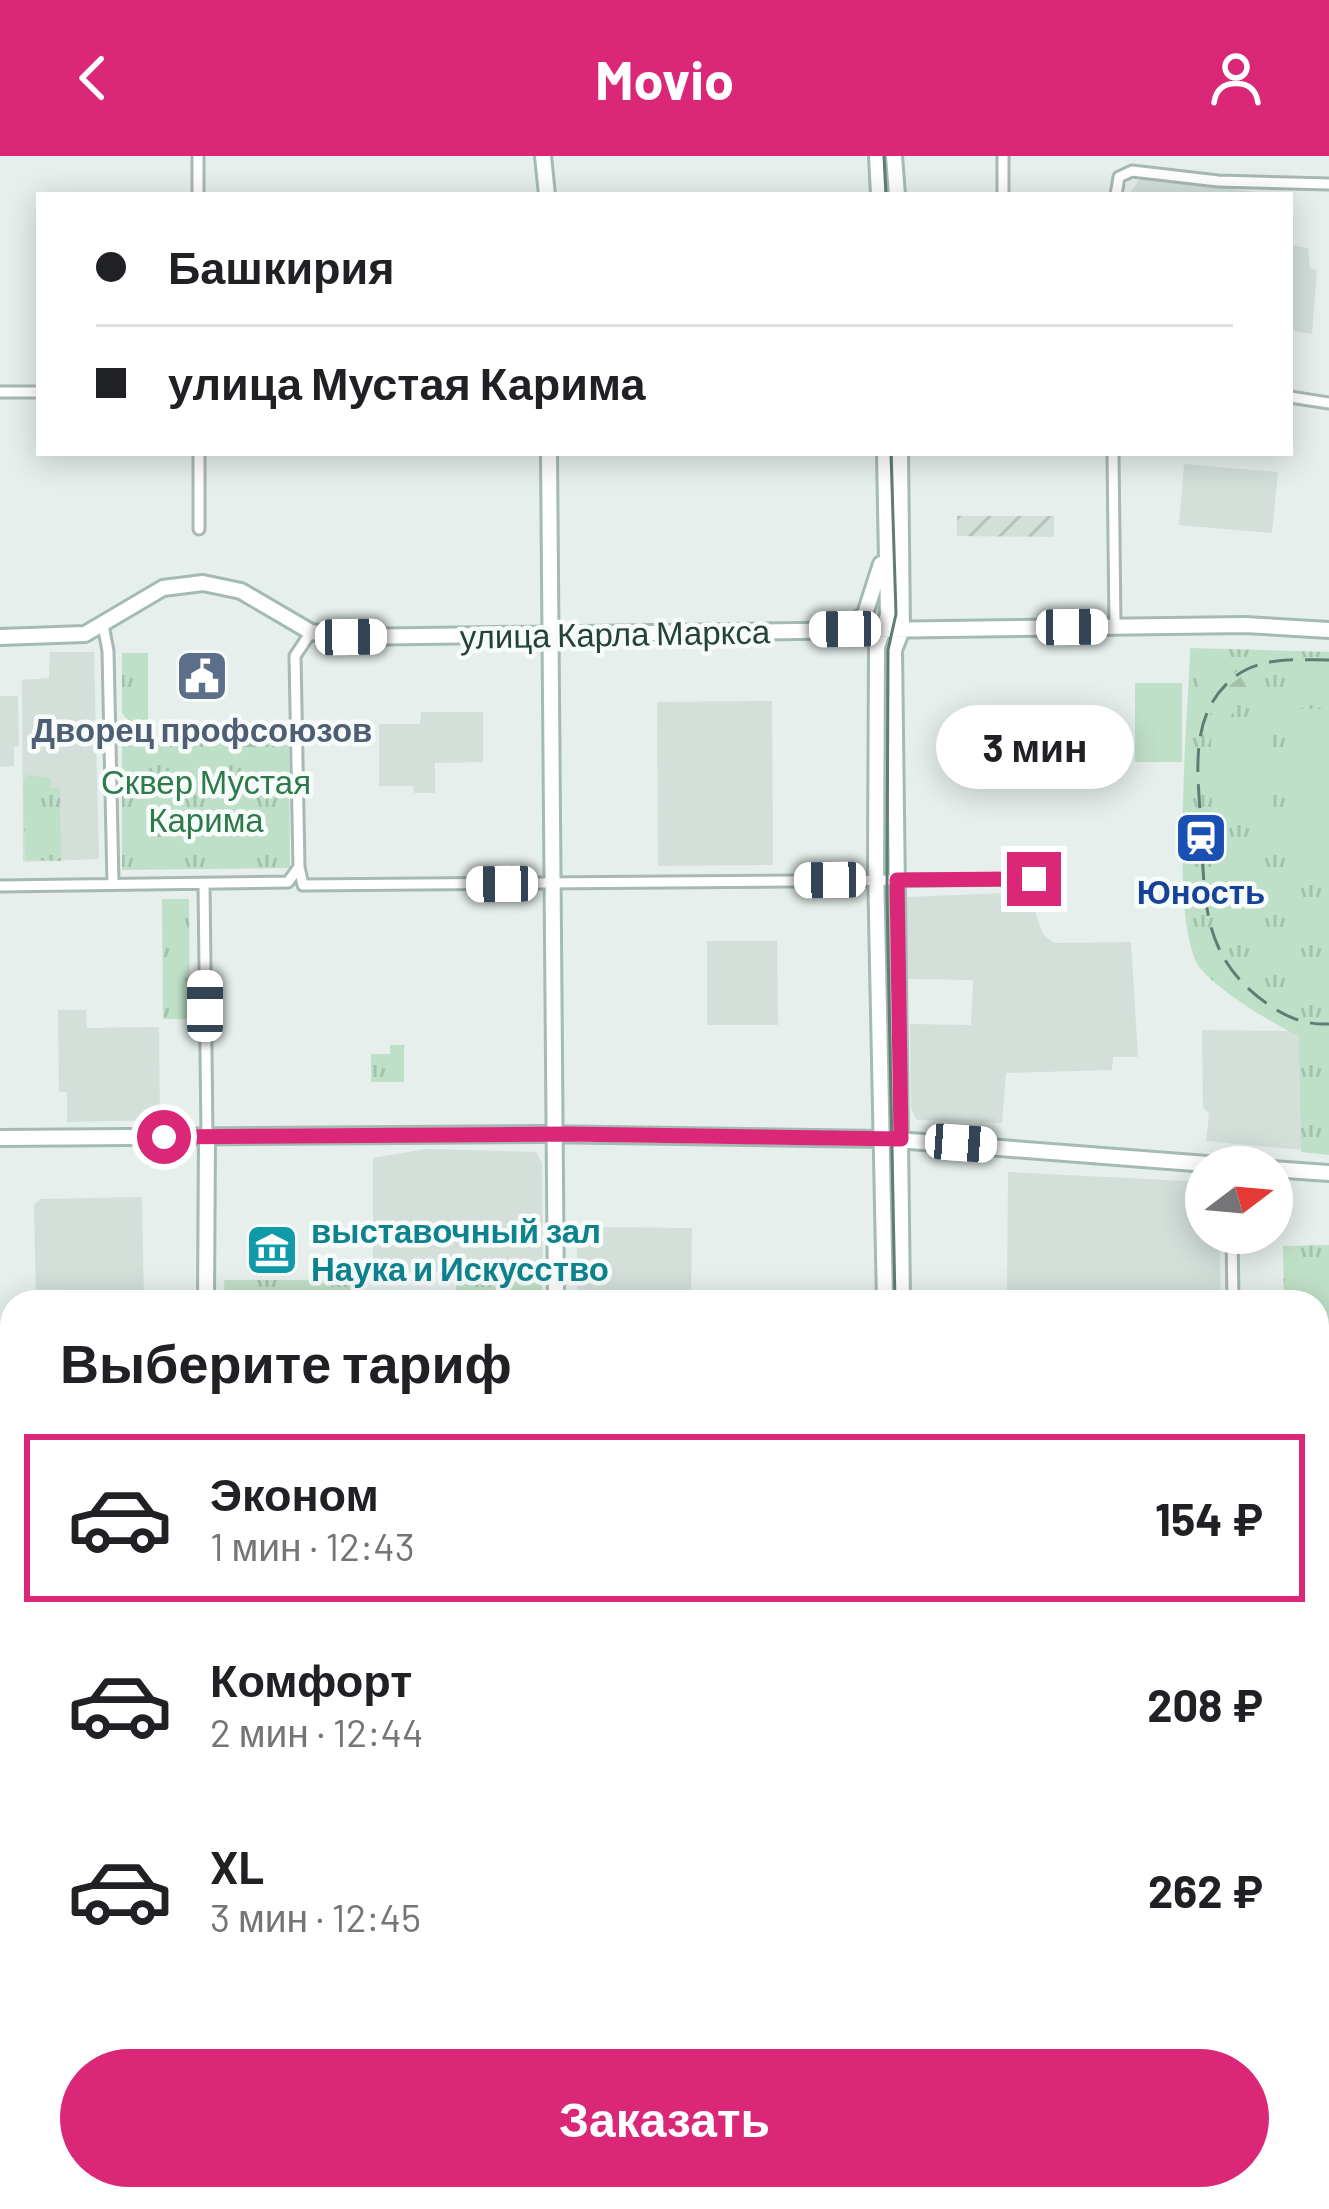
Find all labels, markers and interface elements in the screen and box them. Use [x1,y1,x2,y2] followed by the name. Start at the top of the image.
[60,45,126,111] icon: back
[1203,45,1269,111] icon: person
[595,46,734,111] text: Movio
[168,239,394,293] text: Башкирия
[168,355,646,409] text: улица Мустая Карима
[1036,608,1108,646] car
[459,610,771,656] street label: улица Карла Маркса
[809,610,881,648] car
[315,618,387,656] car
[174,648,230,704] public building icon: Дворец профсоюзов
[935,705,1133,789] callout: 3 мин
[32,709,372,749] place label: Дворец профсоюзов
[982,723,1088,770] text: 3 мин
[101,761,311,839] park label: Сквер Мустая Карима
[1173,810,1229,866] station icon: Юность
[1007,852,1061,906] route end
[794,861,866,899] car
[466,865,538,903] car
[1137,871,1265,911] place label: Юность
[187,970,223,1042] car
[137,1110,191,1164] route start
[924,1123,998,1163] car
[1185,1146,1293,1254] north arrow
[1185,1146,1293,1254] map controls
[311,1210,609,1288] place label: выставочный зал Наука и Искусство
[244,1222,300,1278] museum icon: выставочный зал Наука и Искусство
[60,1329,512,1394] text: Выберите тариф
[66,1464,174,1572] icon: car
[210,1466,379,1520] text: Эконом
[1155,1491,1263,1545] text: 154 ₽
[210,1522,415,1569] text: 1 мин · 12:43
[66,1650,174,1758] icon: car
[210,1652,412,1706] text: Комфорт
[1147,1677,1263,1731] text: 208 ₽
[210,1708,423,1755] text: 2 мин · 12:44
[66,1836,174,1944] icon: car
[210,1839,264,1893] text: XL
[1148,1863,1263,1917] text: 262 ₽
[210,1893,421,1940] text: 3 мин · 12:45
[60,2049,1269,2187] button: Заказать

